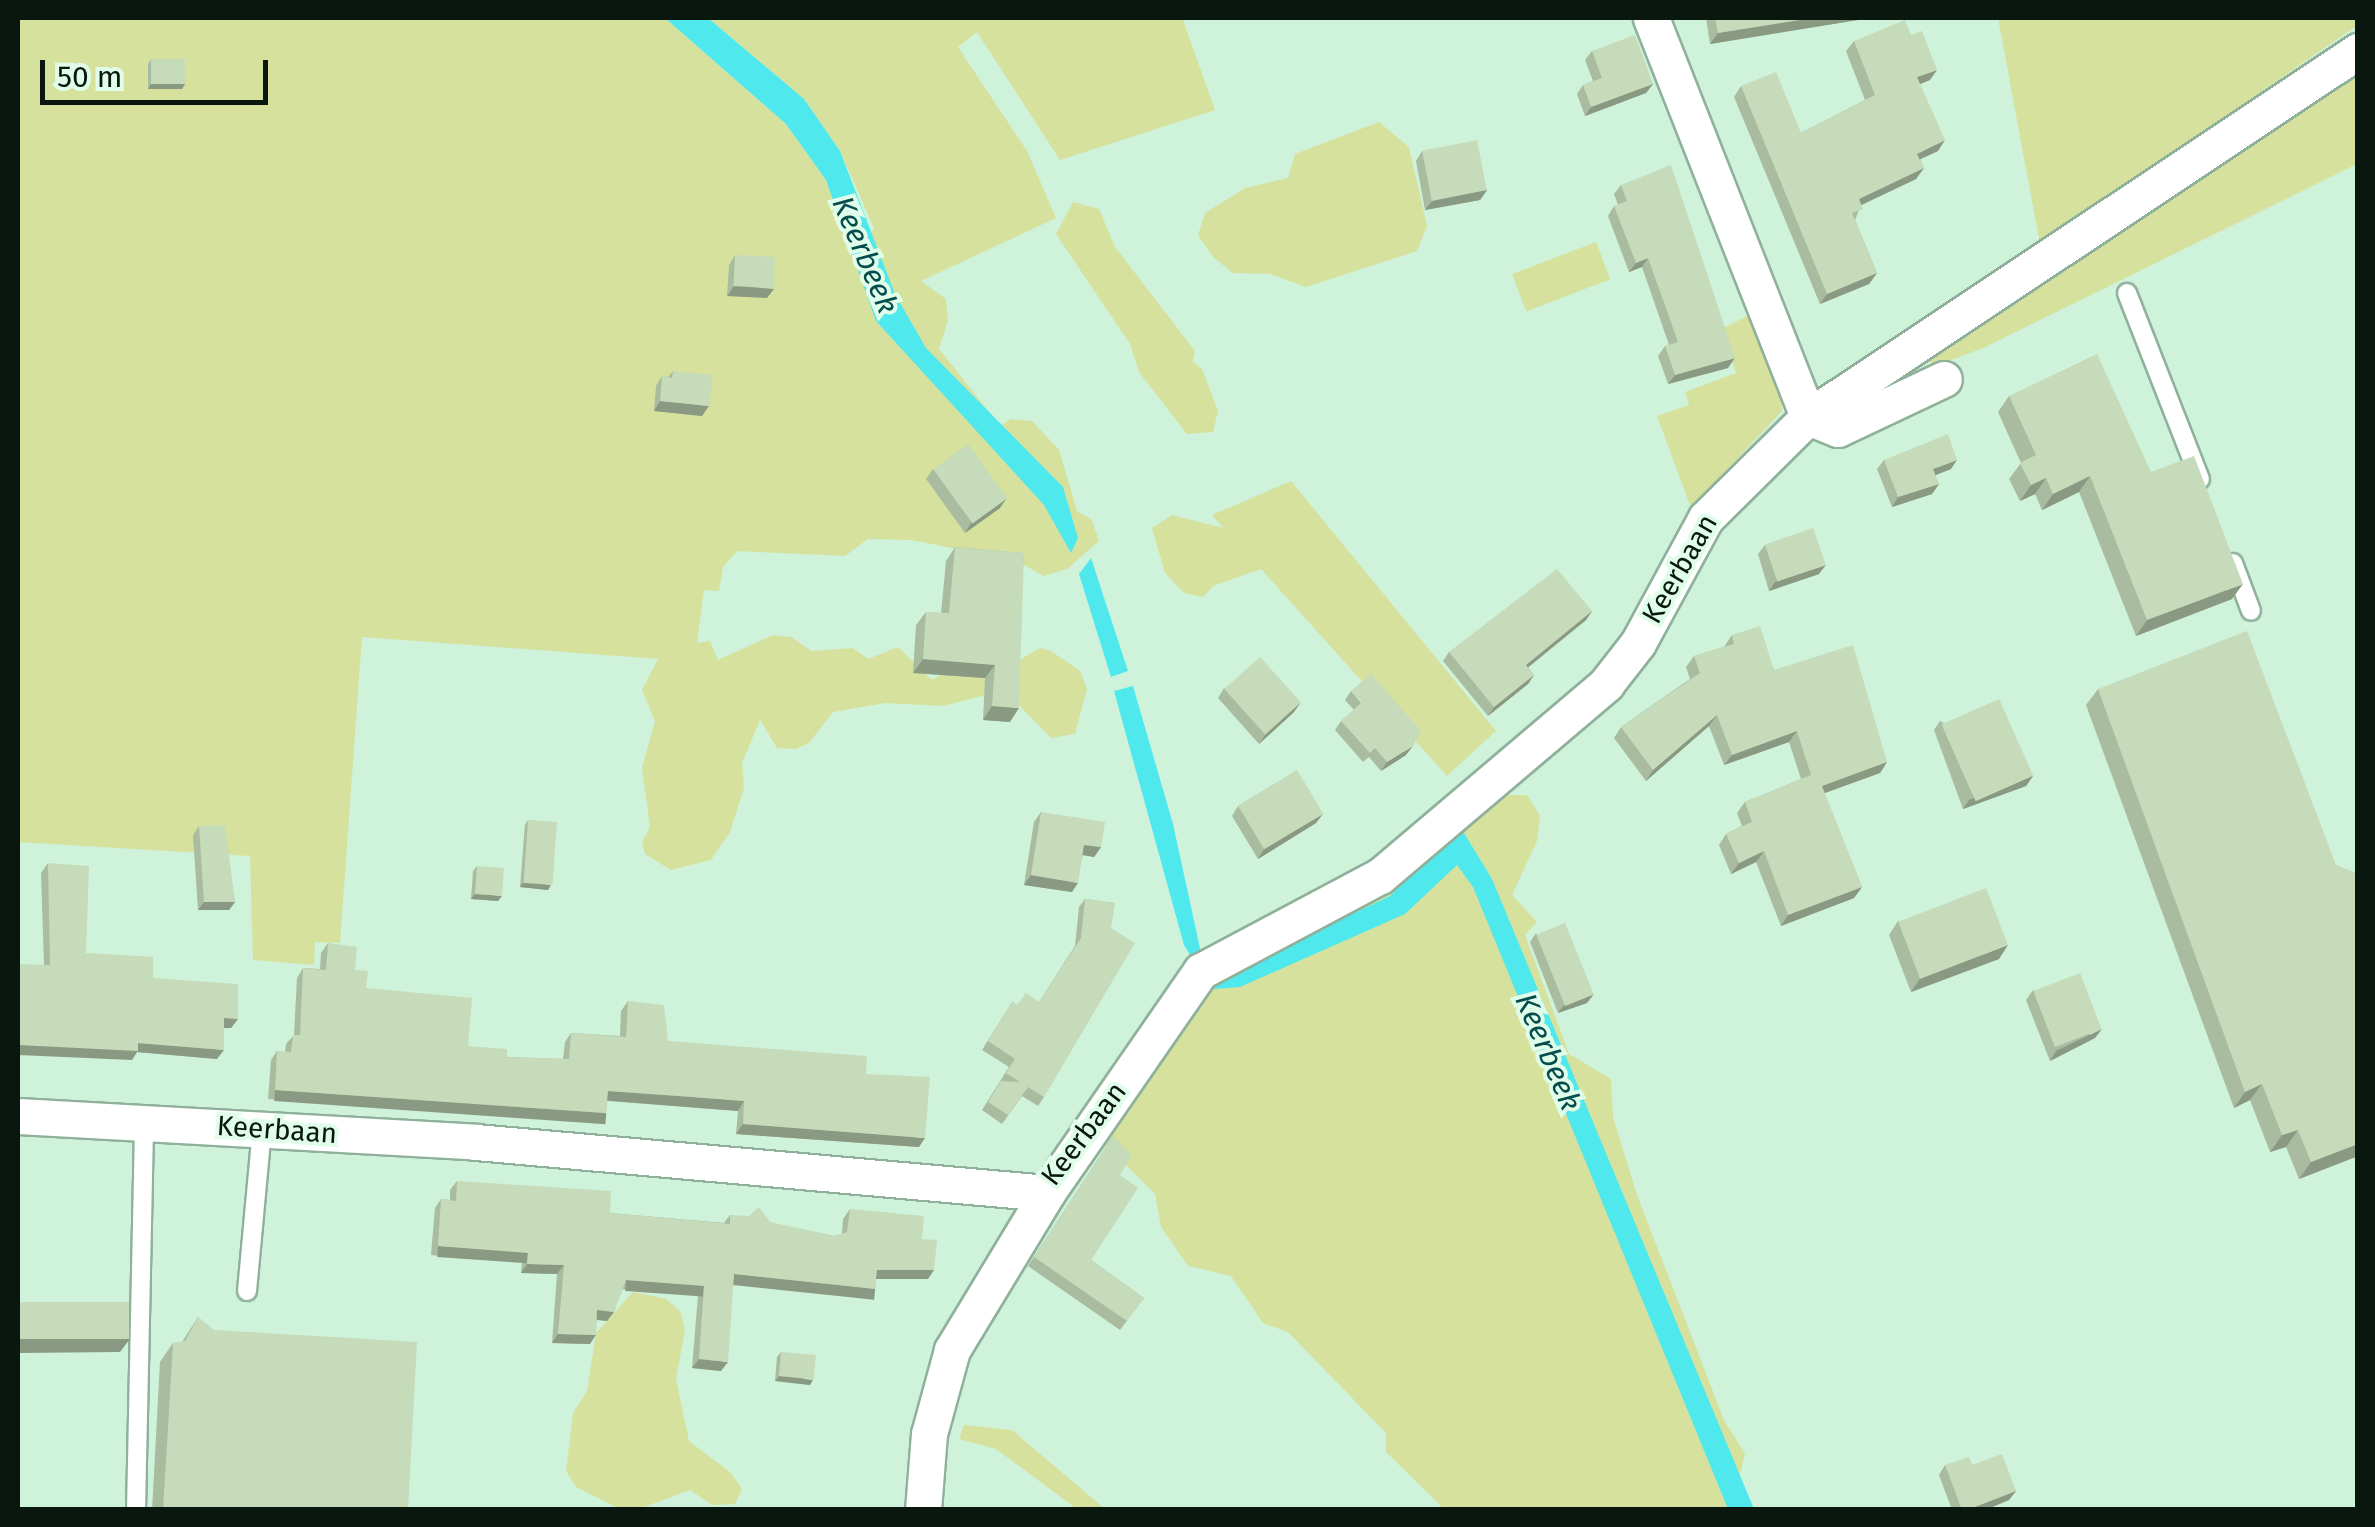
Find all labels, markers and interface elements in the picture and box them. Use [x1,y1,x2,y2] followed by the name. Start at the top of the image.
[45,40,272,102] scale bar
[57,59,122,95] text: 50 m
[824,191,906,319] water label: Keerbeek
[1635,508,1725,630] street label: Keerbaan
[1507,988,1589,1116] water label: Keerbeek
[1034,1076,1134,1192] street label: Keerbaan
[216,1109,338,1151] street label: Keerbaan

